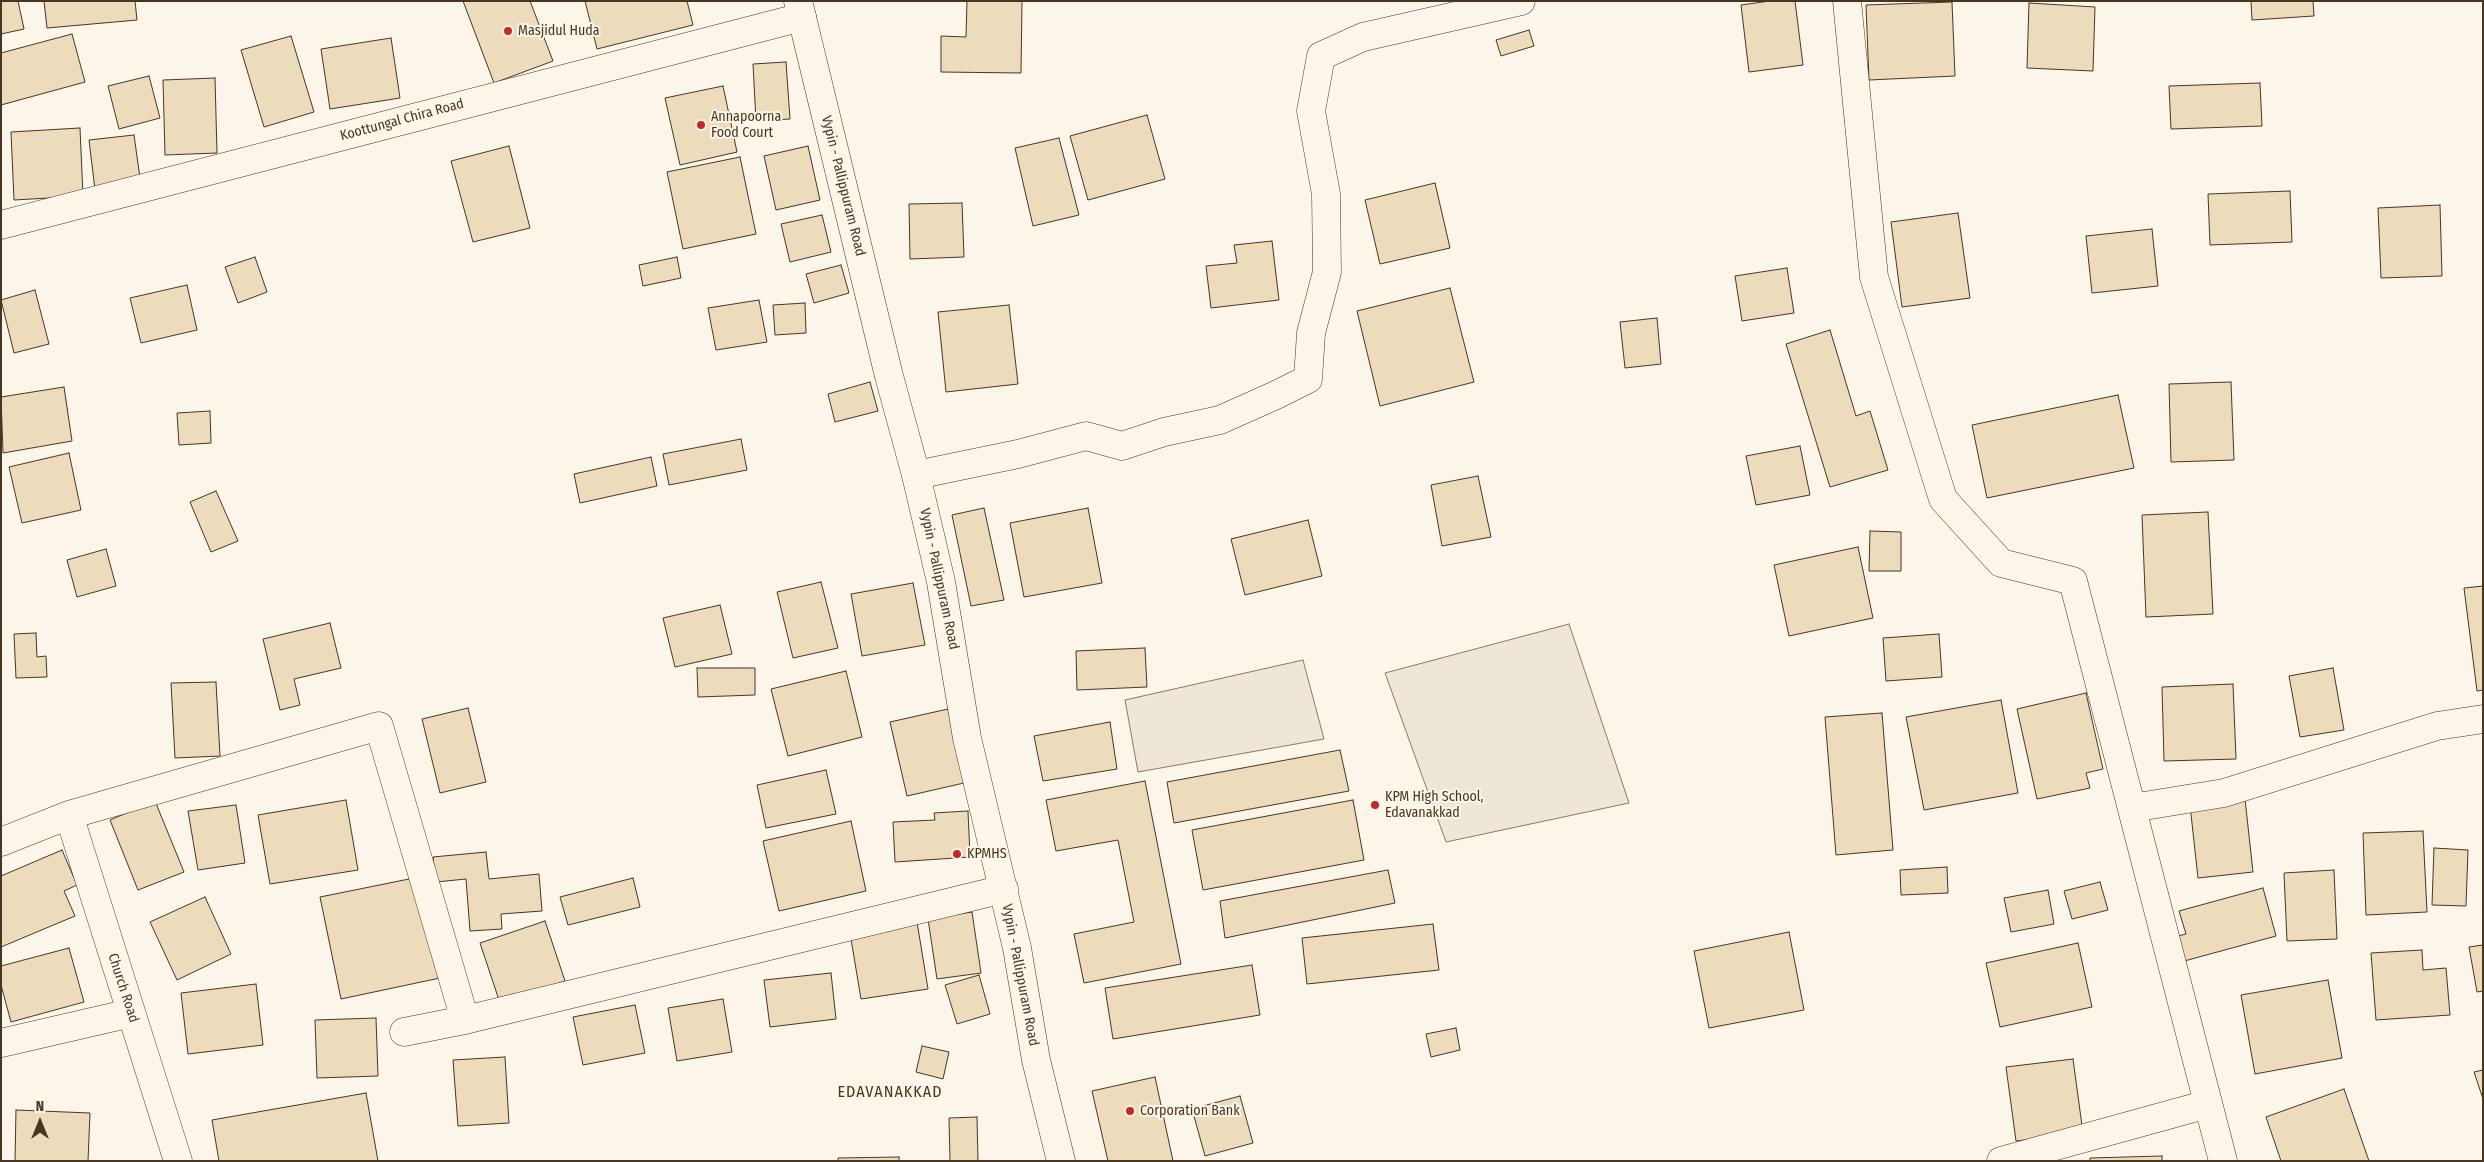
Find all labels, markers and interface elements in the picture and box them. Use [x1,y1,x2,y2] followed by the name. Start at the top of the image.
[518,23,600,39] place label: Masjidul Huda
[502,25,514,37] marker: Masjidul Huda
[338,95,466,145] street label: Koottungal Chira Road
[711,109,781,142] place label: Annapoorna Food Court
[817,114,869,258] street label: Vypin - Pallippuram Road
[695,119,707,131] marker: Annapoorna Food Court
[916,507,962,651] street label: Vypin - Pallippuram Road
[1385,789,1484,822] place label: KPM High School, Edavanakkad
[1369,799,1381,811] marker: KPM High School, Edavanakkad
[967,846,1007,862] place label: KPMHS
[951,848,963,860] marker: KPMHS
[998,903,1042,1047] street label: Vypin - Pallippuram Road
[104,951,142,1025] street label: Church Road
[836,1083,944,1103] district label: EDAVANAKKAD
[15,1097,65,1147] north arrow
[36,1098,44,1115] text: N
[1140,1103,1240,1119] place label: Corporation Bank
[1124,1105,1136,1117] marker: Corporation Bank

